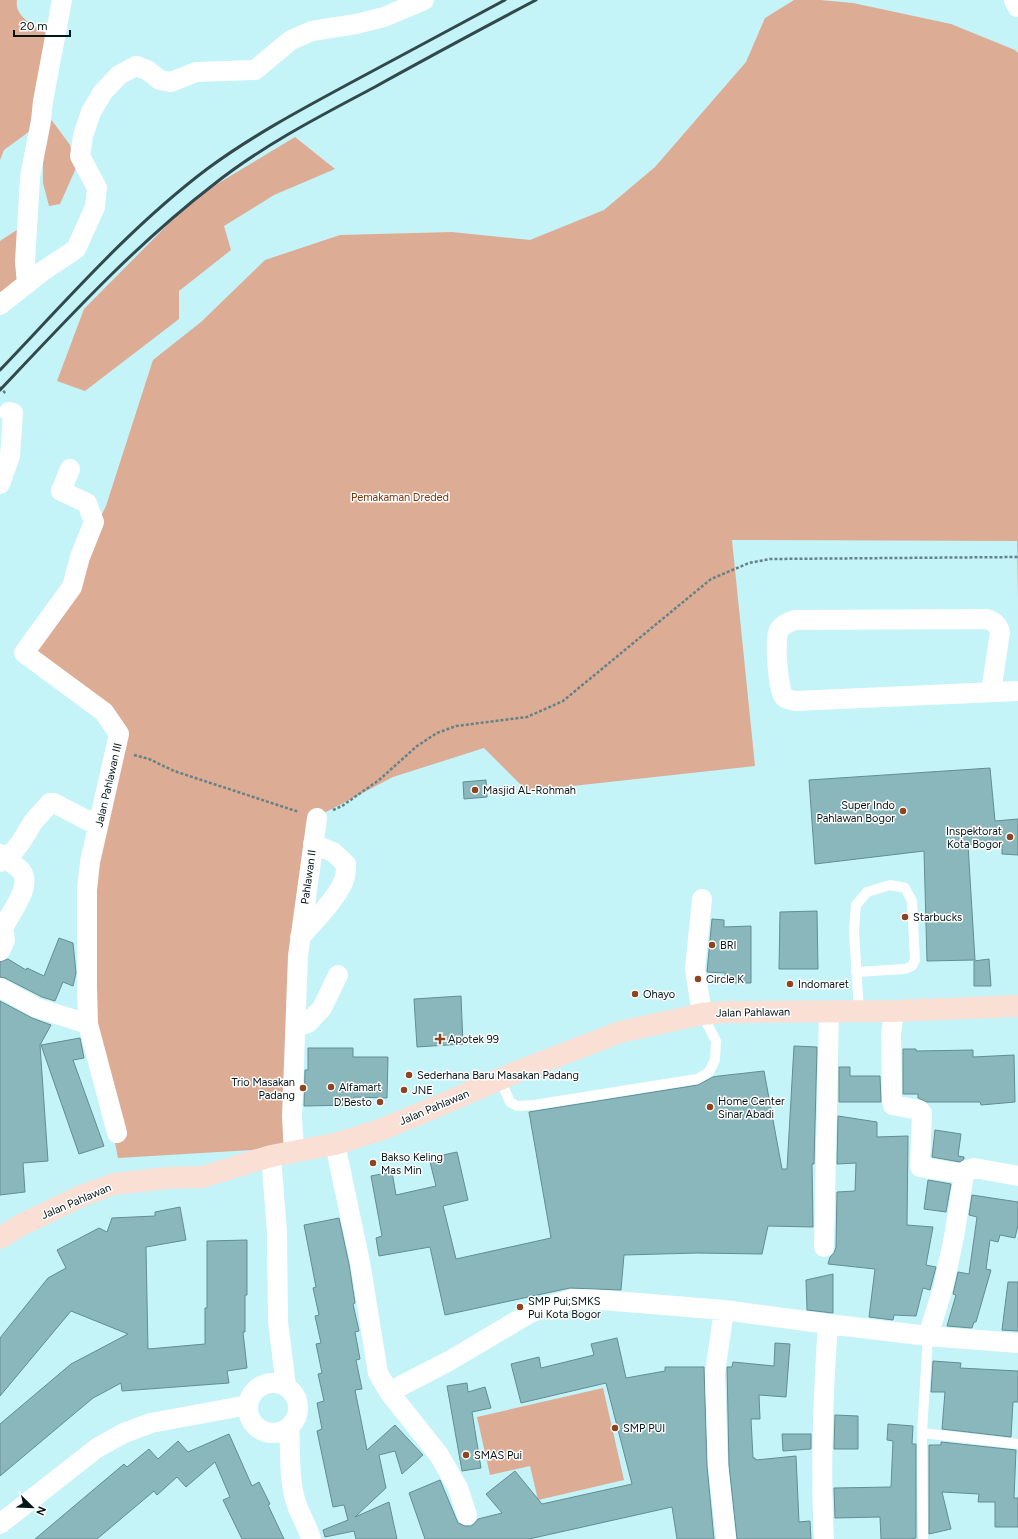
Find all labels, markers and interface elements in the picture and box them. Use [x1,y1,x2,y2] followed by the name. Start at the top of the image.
[14,12,70,38] scale bar
[20,19,48,33] text: 20 m
[351,491,449,504] park label: Pemakaman Dreded
[92,742,124,828] street label: Jalan Pahlawan III
[483,784,576,797] place label: Masjid AL-Rohmah
[470,785,480,795] marker: Masjid AL-Rohmah
[816,799,895,825] place label: Super Indo Pahlawan Bogor
[898,806,908,816] marker: Super Indo Pahlawan Bogor
[946,825,1002,851] place label: Inspektorat Kota Bogor
[1005,832,1015,842] marker: Inspektorat Kota Bogor
[298,849,319,905] street label: Pahlawan II
[913,911,962,924] place label: Starbucks
[900,912,910,922] marker: Starbucks
[720,939,737,952] place label: BRI
[707,940,717,950] marker: BRI
[706,973,744,986] place label: Circle K
[693,974,703,984] marker: Circle K
[798,978,849,991] place label: Indomaret
[785,979,795,989] marker: Indomaret
[643,988,675,1001] place label: Ohayo
[630,989,640,999] marker: Ohayo
[716,1005,790,1020] street label: Jalan Pahlawan
[448,1033,499,1046] place label: Apotek 99
[435,1034,445,1044] marker: Apotek 99
[417,1069,579,1082] place label: Sederhana Baru Masakan Padang
[404,1070,414,1080] marker: Sederhana Baru Masakan Padang
[231,1076,295,1102] place label: Trio Masakan Padang
[339,1081,381,1094] place label: Alfamart
[326,1082,336,1092] marker: Alfamart
[298,1083,308,1093] marker: Trio Masakan Padang
[412,1084,433,1097] place label: JNE
[399,1085,409,1095] marker: JNE
[397,1087,471,1128] street label: Jalan Pahlawan
[718,1095,785,1121] place label: Home Center Sinar Abadi
[334,1096,372,1109] place label: D'Besto
[375,1097,385,1107] marker: D'Besto
[705,1102,715,1112] marker: Home Center Sinar Abadi
[381,1151,443,1177] place label: Bakso Keling Mas Min
[368,1158,378,1168] marker: Bakso Keling Mas Min
[39,1181,113,1222] street label: Jalan Pahlawan
[528,1295,601,1321] place label: SMP Pui;SMKS Pui Kota Bogor
[515,1302,525,1312] marker: SMP Pui;SMKS Pui Kota Bogor
[623,1422,665,1435] place label: SMP PUI
[610,1423,620,1433] marker: SMP PUI
[474,1449,522,1462] place label: SMAS Pui
[461,1450,471,1460] marker: SMAS Pui
[12,1487,52,1527] north arrow
[33,1504,48,1517] text: N

